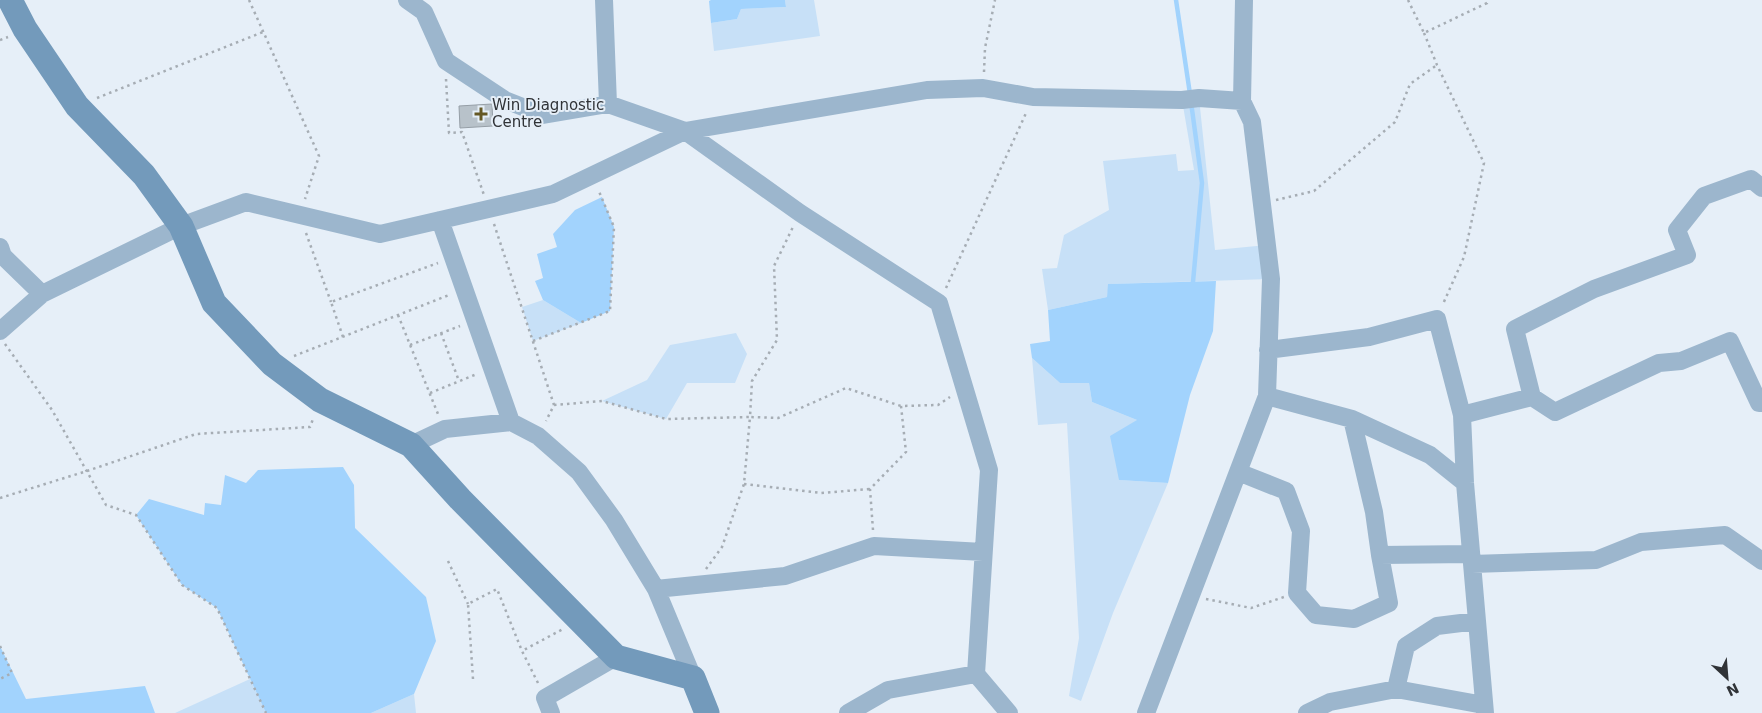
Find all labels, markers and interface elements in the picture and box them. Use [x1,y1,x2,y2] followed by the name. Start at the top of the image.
[492,96,604,131] place label: Win Diagnostic Centre
[474,107,488,121] marker: Win Diagnostic Centre
[1702,653,1752,703] north arrow
[1724,680,1741,699] text: N

